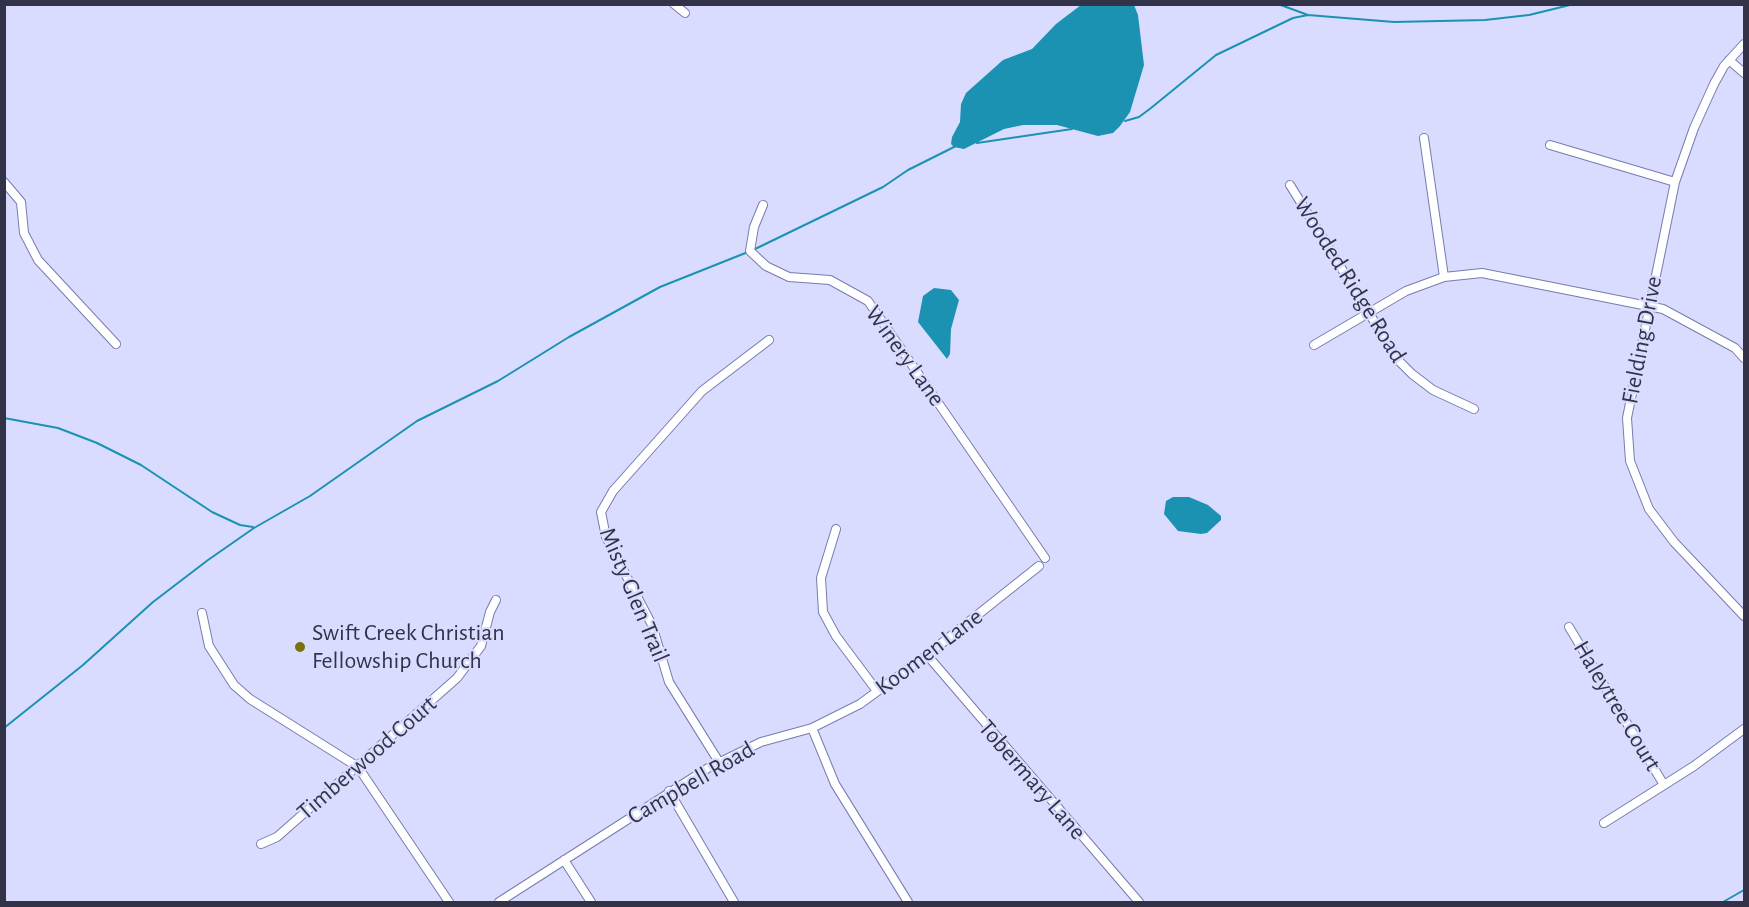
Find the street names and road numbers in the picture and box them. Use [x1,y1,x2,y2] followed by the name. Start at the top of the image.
[1287,192,1413,368] street label: Wooded Ridge Road
[1616,274,1668,406] street label: Fielding Drive
[859,300,951,412] street label: Winery Lane
[593,523,675,667] street label: Misty Glen Trail
[870,602,988,702] street label: Koomen Lane
[1567,636,1667,776] street label: Haleytree Court
[291,690,443,826] street label: Timberwood Court
[972,714,1092,846] street label: Tobermary Lane
[622,735,760,831] street label: Campbell Road

